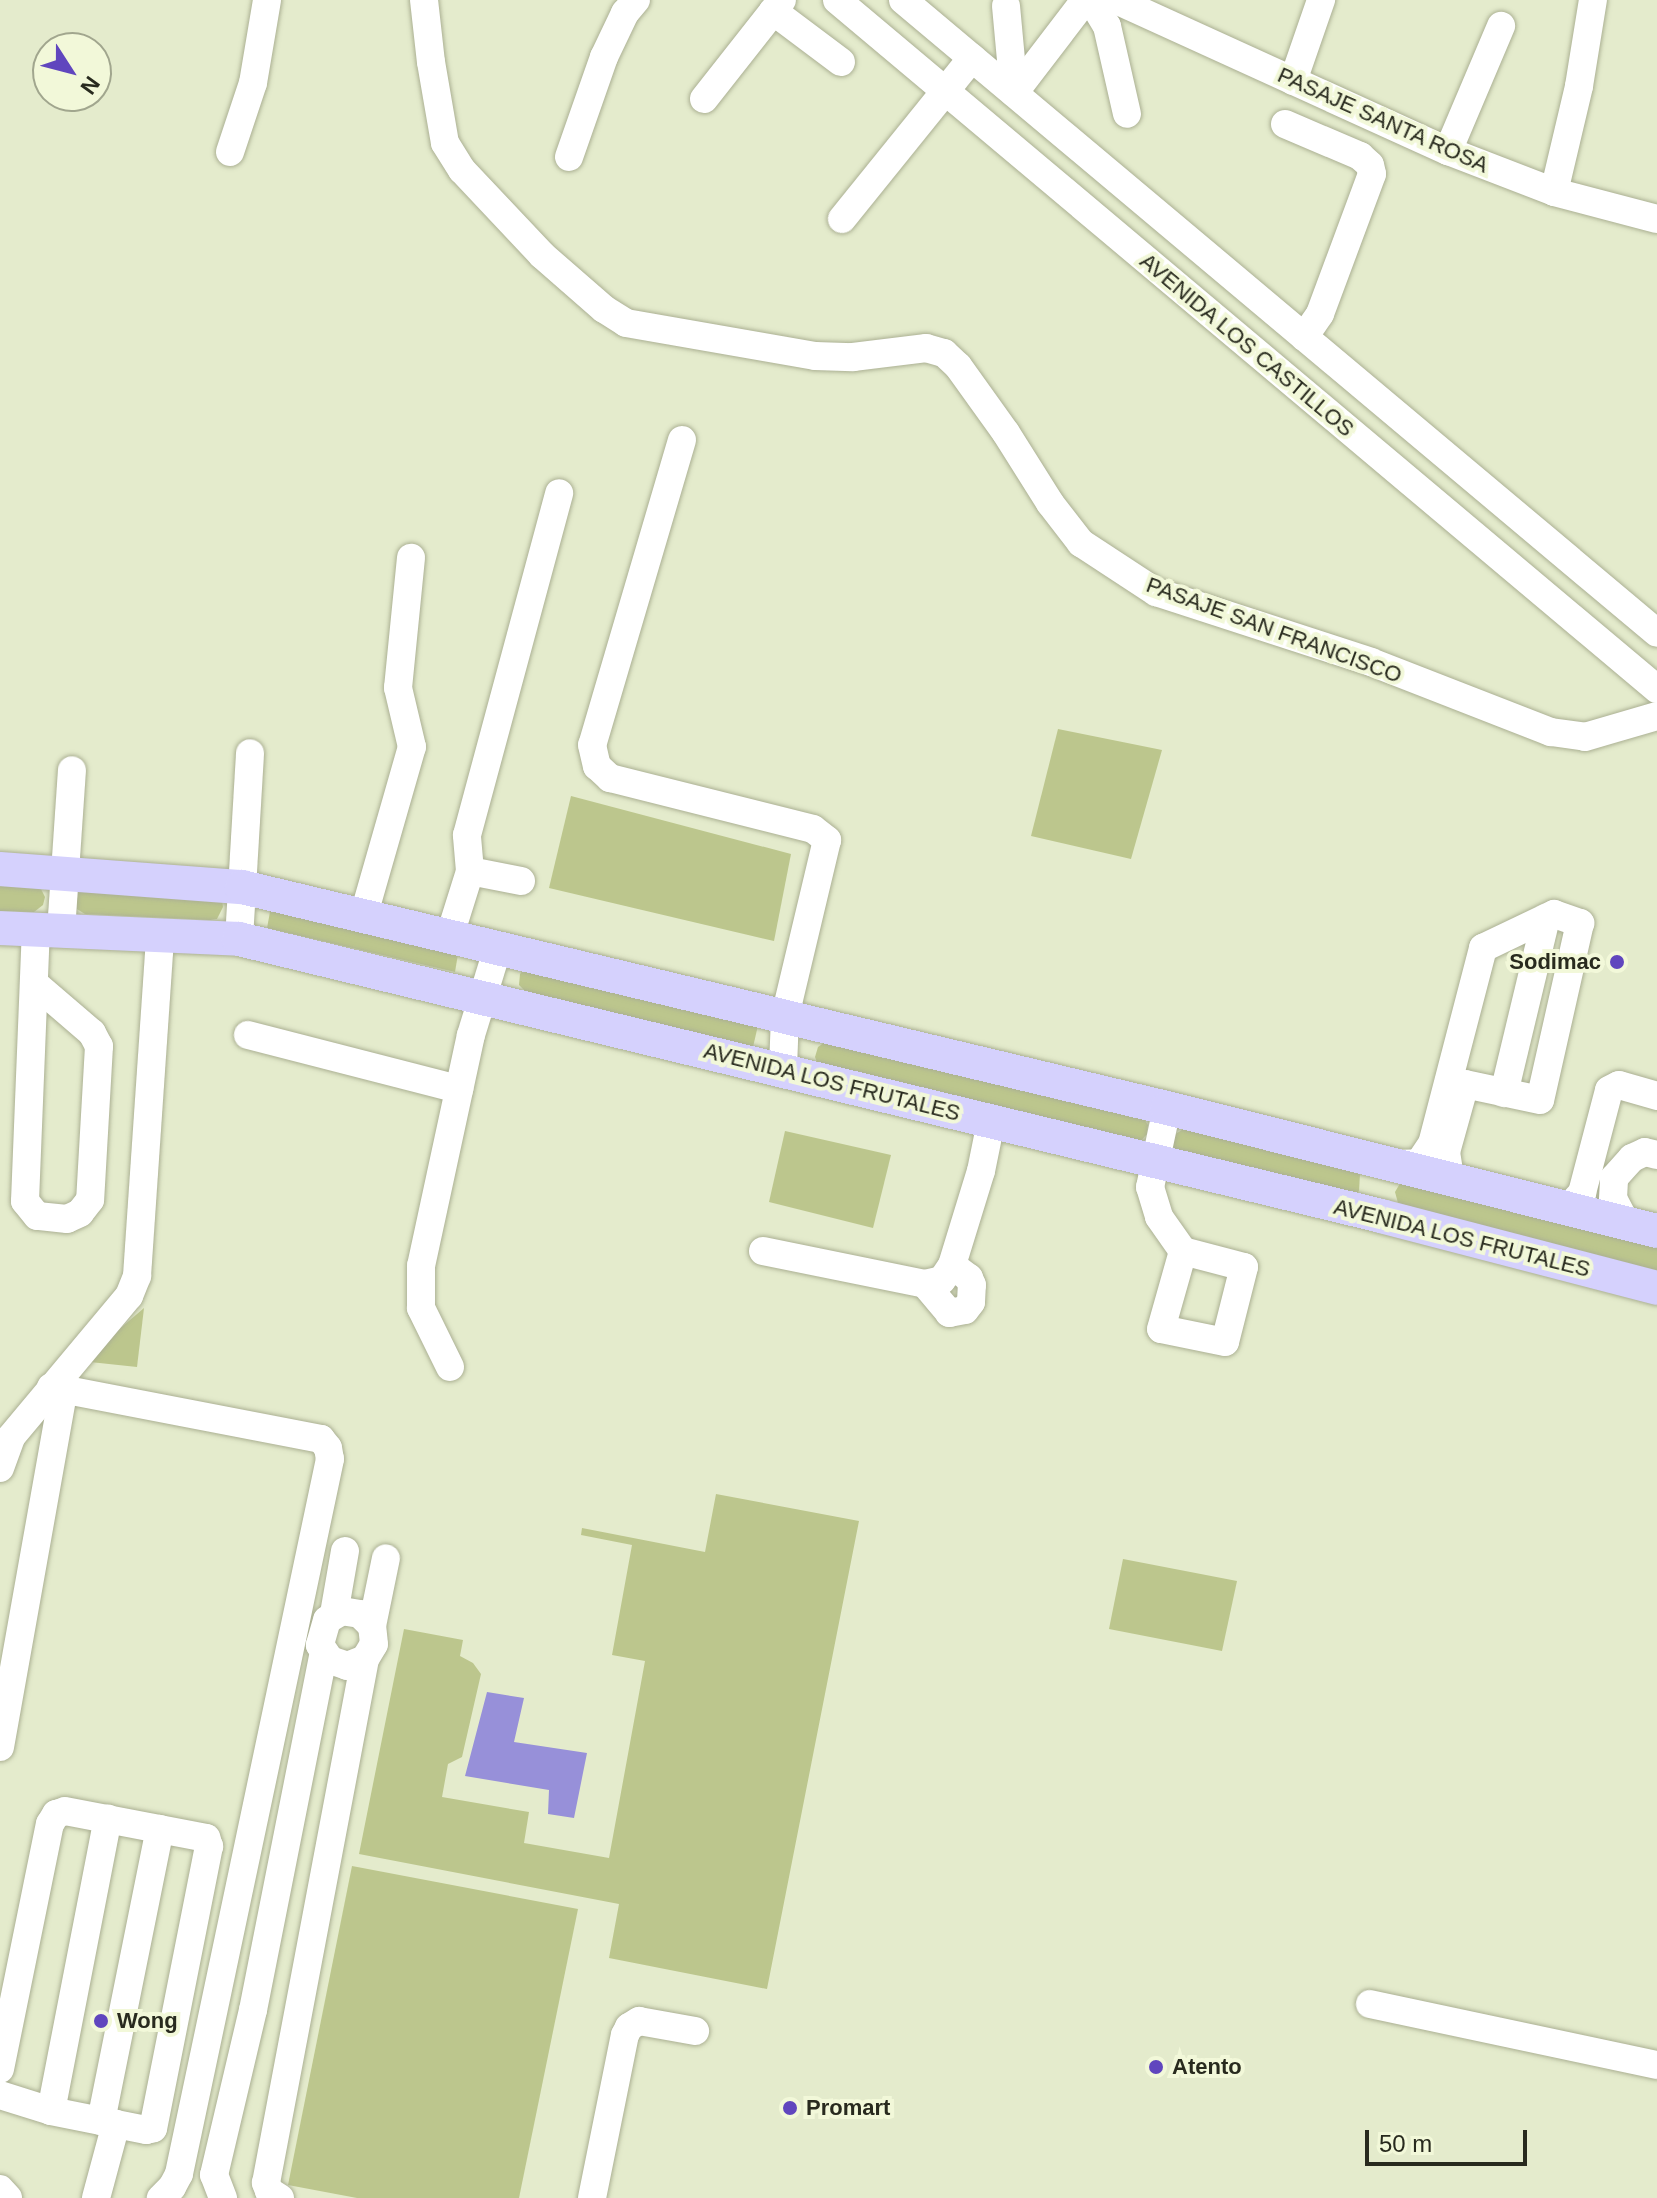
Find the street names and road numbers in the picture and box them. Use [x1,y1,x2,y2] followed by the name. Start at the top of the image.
[1273,61,1493,179] street label: PASAJE SANTA ROSA
[1134,247,1360,443] street label: AVENIDA LOS CASTILLOS
[1143,571,1405,689] street label: PASAJE SAN FRANCISCO
[700,1037,964,1127] street label: AVENIDA LOS FRUTALES
[1330,1193,1594,1283] street label: AVENIDA LOS FRUTALES

